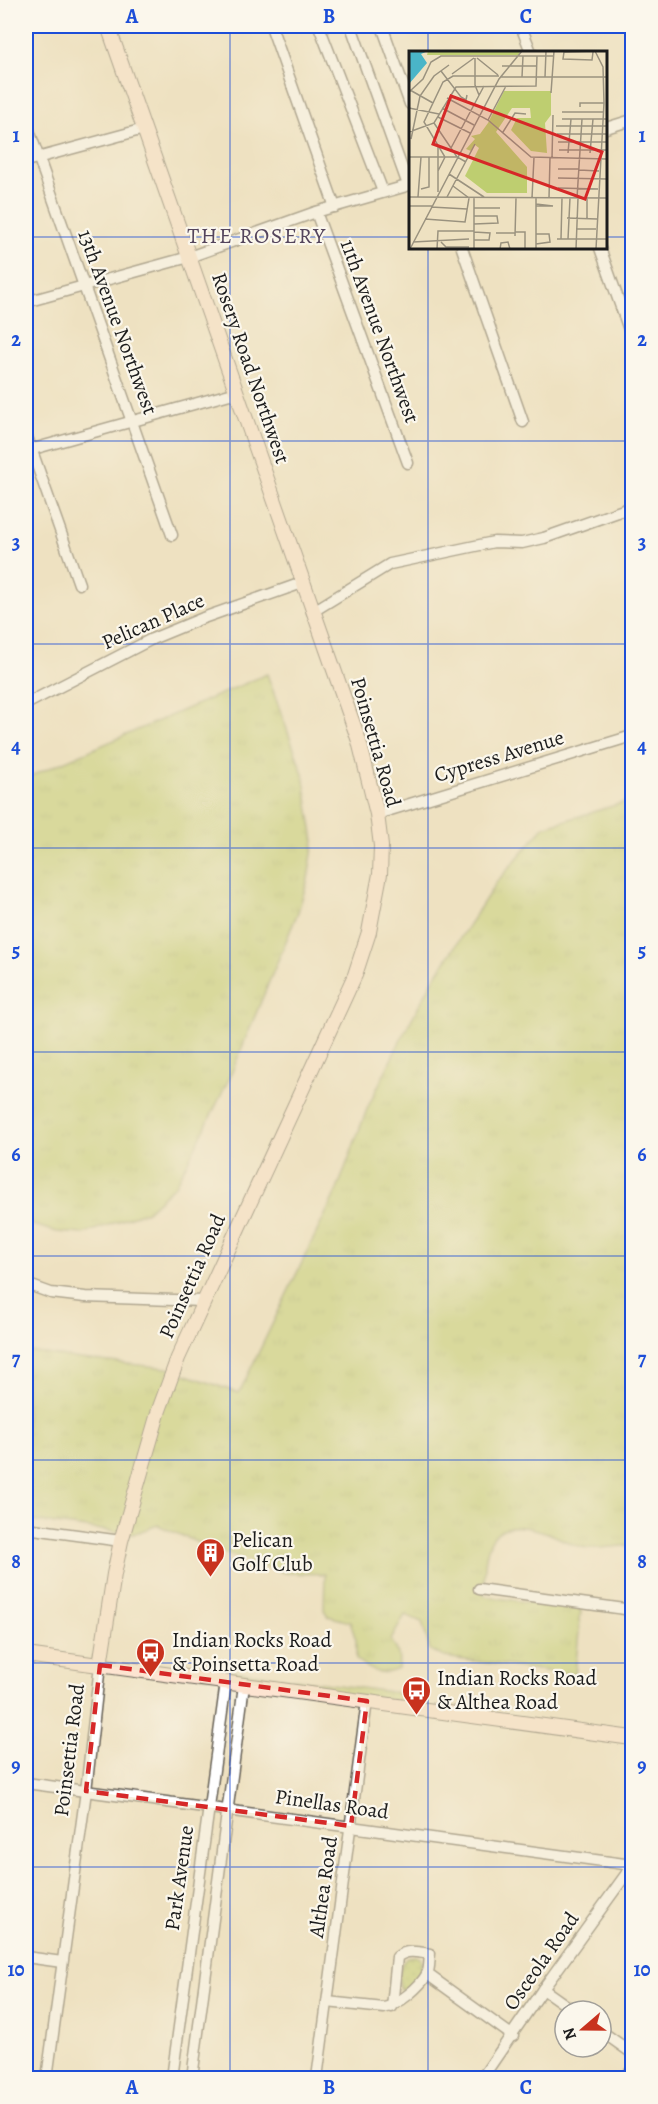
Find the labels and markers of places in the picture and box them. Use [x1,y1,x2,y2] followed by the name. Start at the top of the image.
[232,1526,313,1578] place label: Pelican Golf Club
[195,1536,227,1578] building icon: Pelican Golf Club
[172,1626,333,1678] place label: Indian Rocks Road & Poinsetta Road
[135,1636,167,1678] bus stop icon: Indian Rocks Road & Poinsetta Road
[437,1664,598,1716] place label: Indian Rocks Road & Althea Road
[400,1674,432,1716] bus stop icon: Indian Rocks Road & Althea Road

